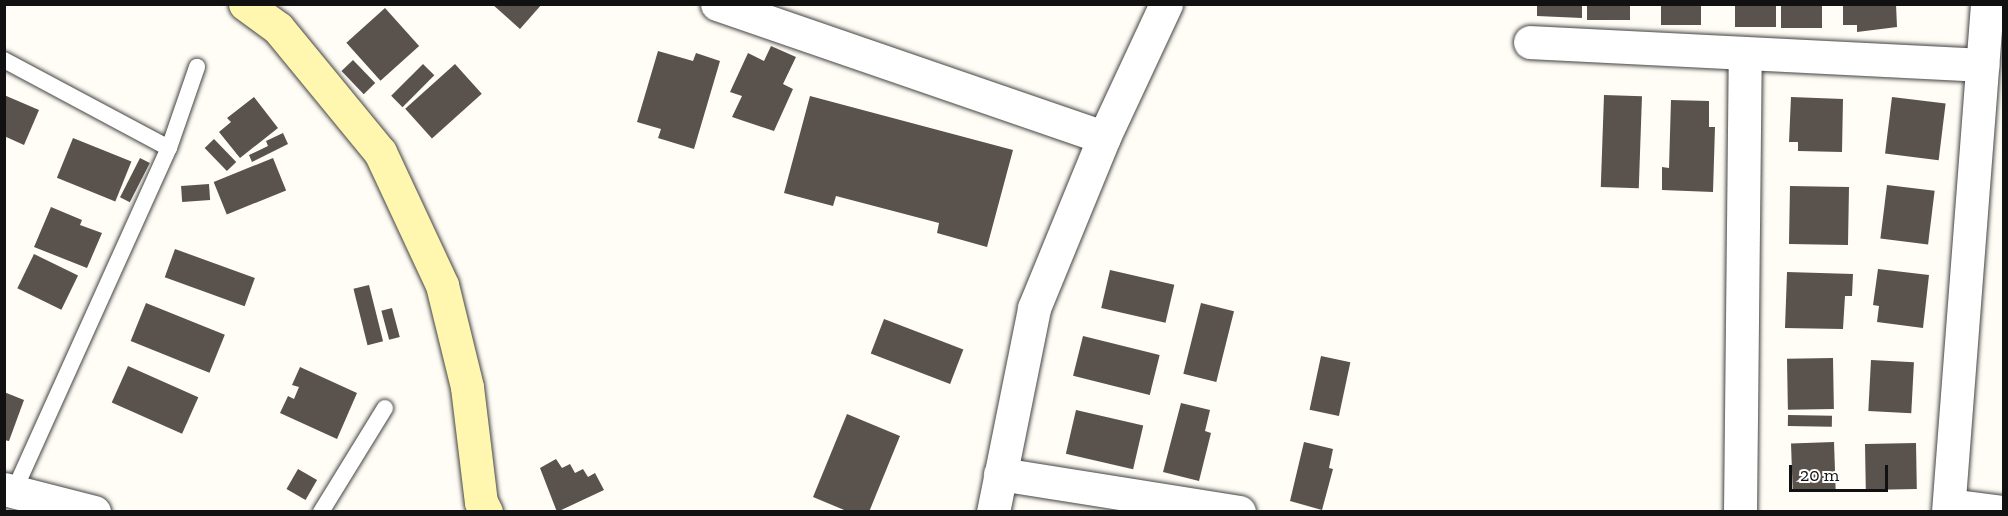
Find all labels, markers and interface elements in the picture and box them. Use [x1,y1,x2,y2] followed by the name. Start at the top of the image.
[1792,453,1891,491] scale bar
[1800,464,1839,486] text: 20 m

